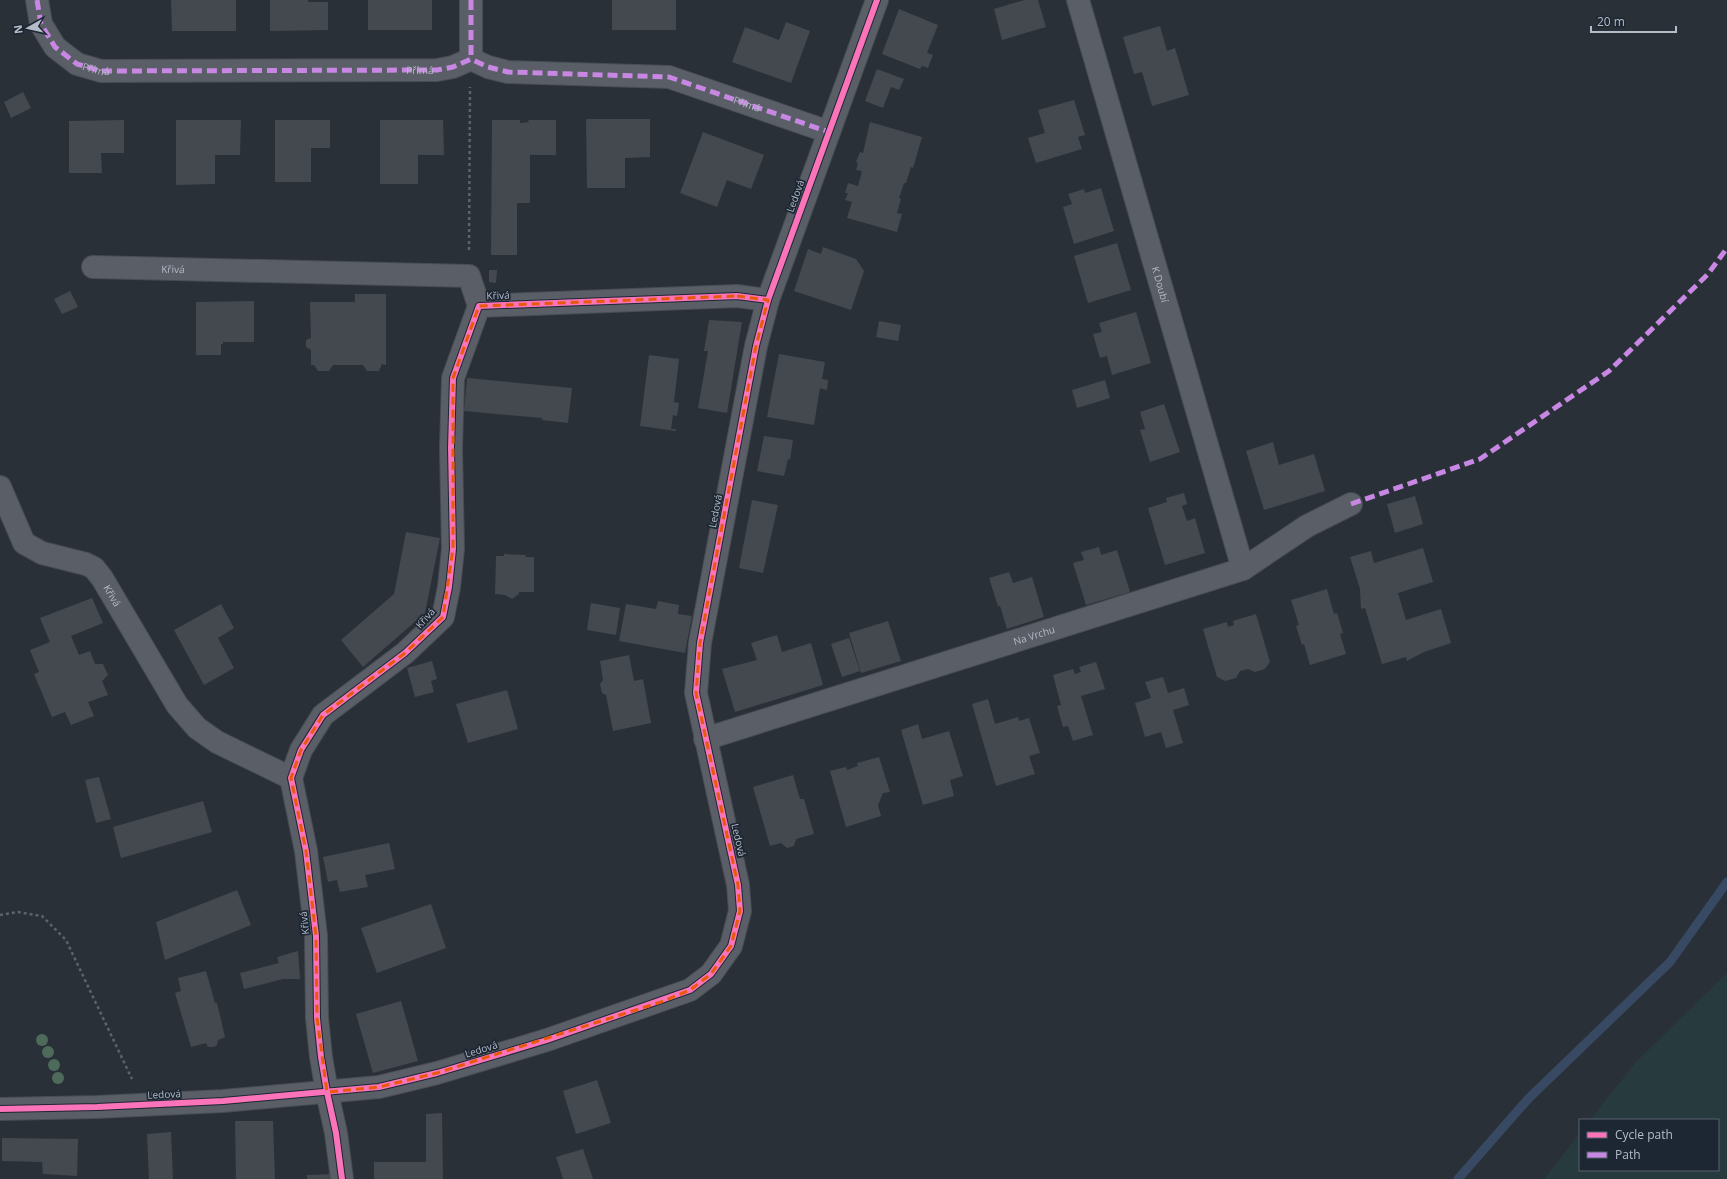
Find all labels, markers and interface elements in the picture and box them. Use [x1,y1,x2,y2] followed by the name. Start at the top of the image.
[8,8,48,48] north arrow
[1591,8,1676,34] scale bar
[1597,13,1625,30] text: 20 m
[10,24,26,35] text: N
[81,59,110,79] street label: Přímá
[406,63,434,77] street label: Přímá
[732,93,762,115] street label: Přímá
[783,178,807,214] street label: Ledová
[161,262,185,276] street label: Křivá
[1149,265,1172,304] street label: K Doubí
[486,288,510,302] street label: Křivá
[705,493,725,529] street label: Ledová
[100,582,124,609] street label: Křivá
[412,605,438,631] street label: Křivá
[1011,622,1057,648] street label: Na Vrchu
[728,822,750,858] street label: Ledová
[296,911,312,935] street label: Křivá
[463,1037,499,1061] street label: Ledová
[147,1086,181,1102] street label: Ledová
[1579,1119,1719,1171] legend
[1615,1126,1673,1143] text: Cycle path
[1615,1146,1641,1163] text: Path

